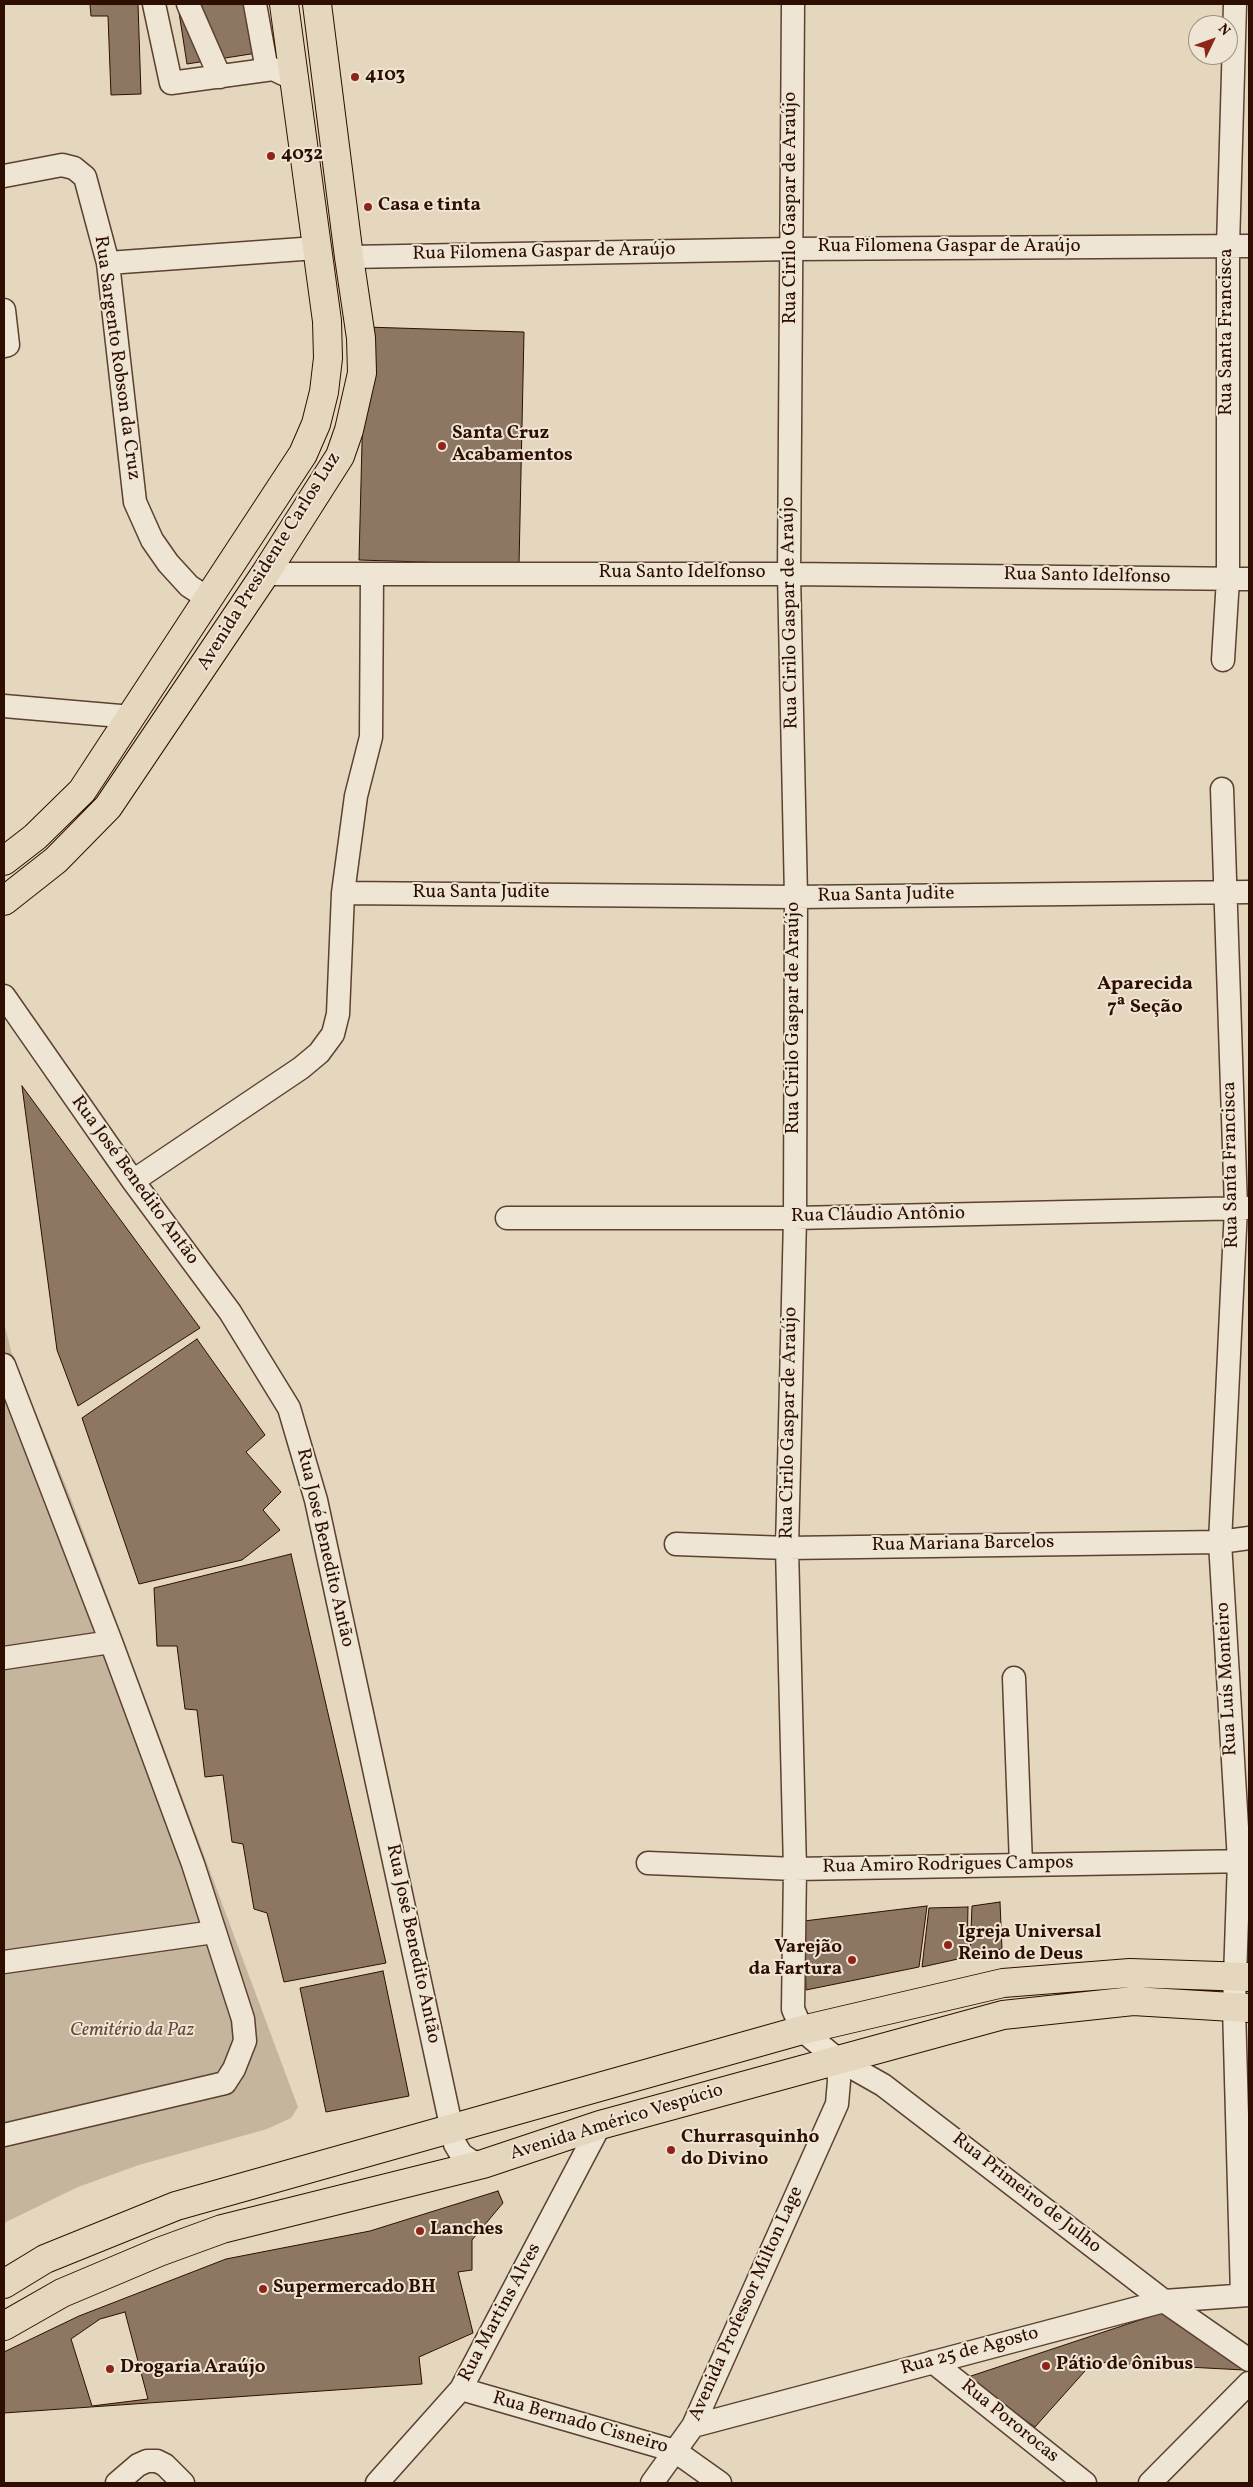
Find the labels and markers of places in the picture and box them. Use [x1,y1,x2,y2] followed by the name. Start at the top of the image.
[365,66,405,88] place label: 4103
[349,71,361,83] marker: 4103
[281,145,323,167] place label: 4032
[265,150,277,162] marker: 4032
[378,196,481,218] place label: Casa e tinta
[362,201,374,213] marker: Casa e tinta
[452,424,573,468] place label: Santa Cruz Acabamentos
[436,440,448,452] marker: Santa Cruz Acabamentos
[958,1923,1101,1967] place label: Igreja Universal Reino de Deus
[749,1938,842,1982] place label: Varejão da Fartura
[942,1939,954,1951] marker: Igreja Universal Reino de Deus
[846,1954,858,1966] marker: Varejão da Fartura
[681,2128,819,2172] place label: Churrasquinho do Divino
[665,2144,677,2156] marker: Churrasquinho do Divino
[430,2220,503,2242] place label: Lanches
[414,2225,426,2237] marker: Lanches
[273,2278,436,2300] place label: Supermercado BH
[257,2283,269,2295] marker: Supermercado BH
[1056,2355,1193,2377] place label: Pátio de ônibus
[120,2358,266,2380] place label: Drogaria Araújo
[1040,2360,1052,2372] marker: Pátio de ônibus
[104,2363,116,2375] marker: Drogaria Araújo

